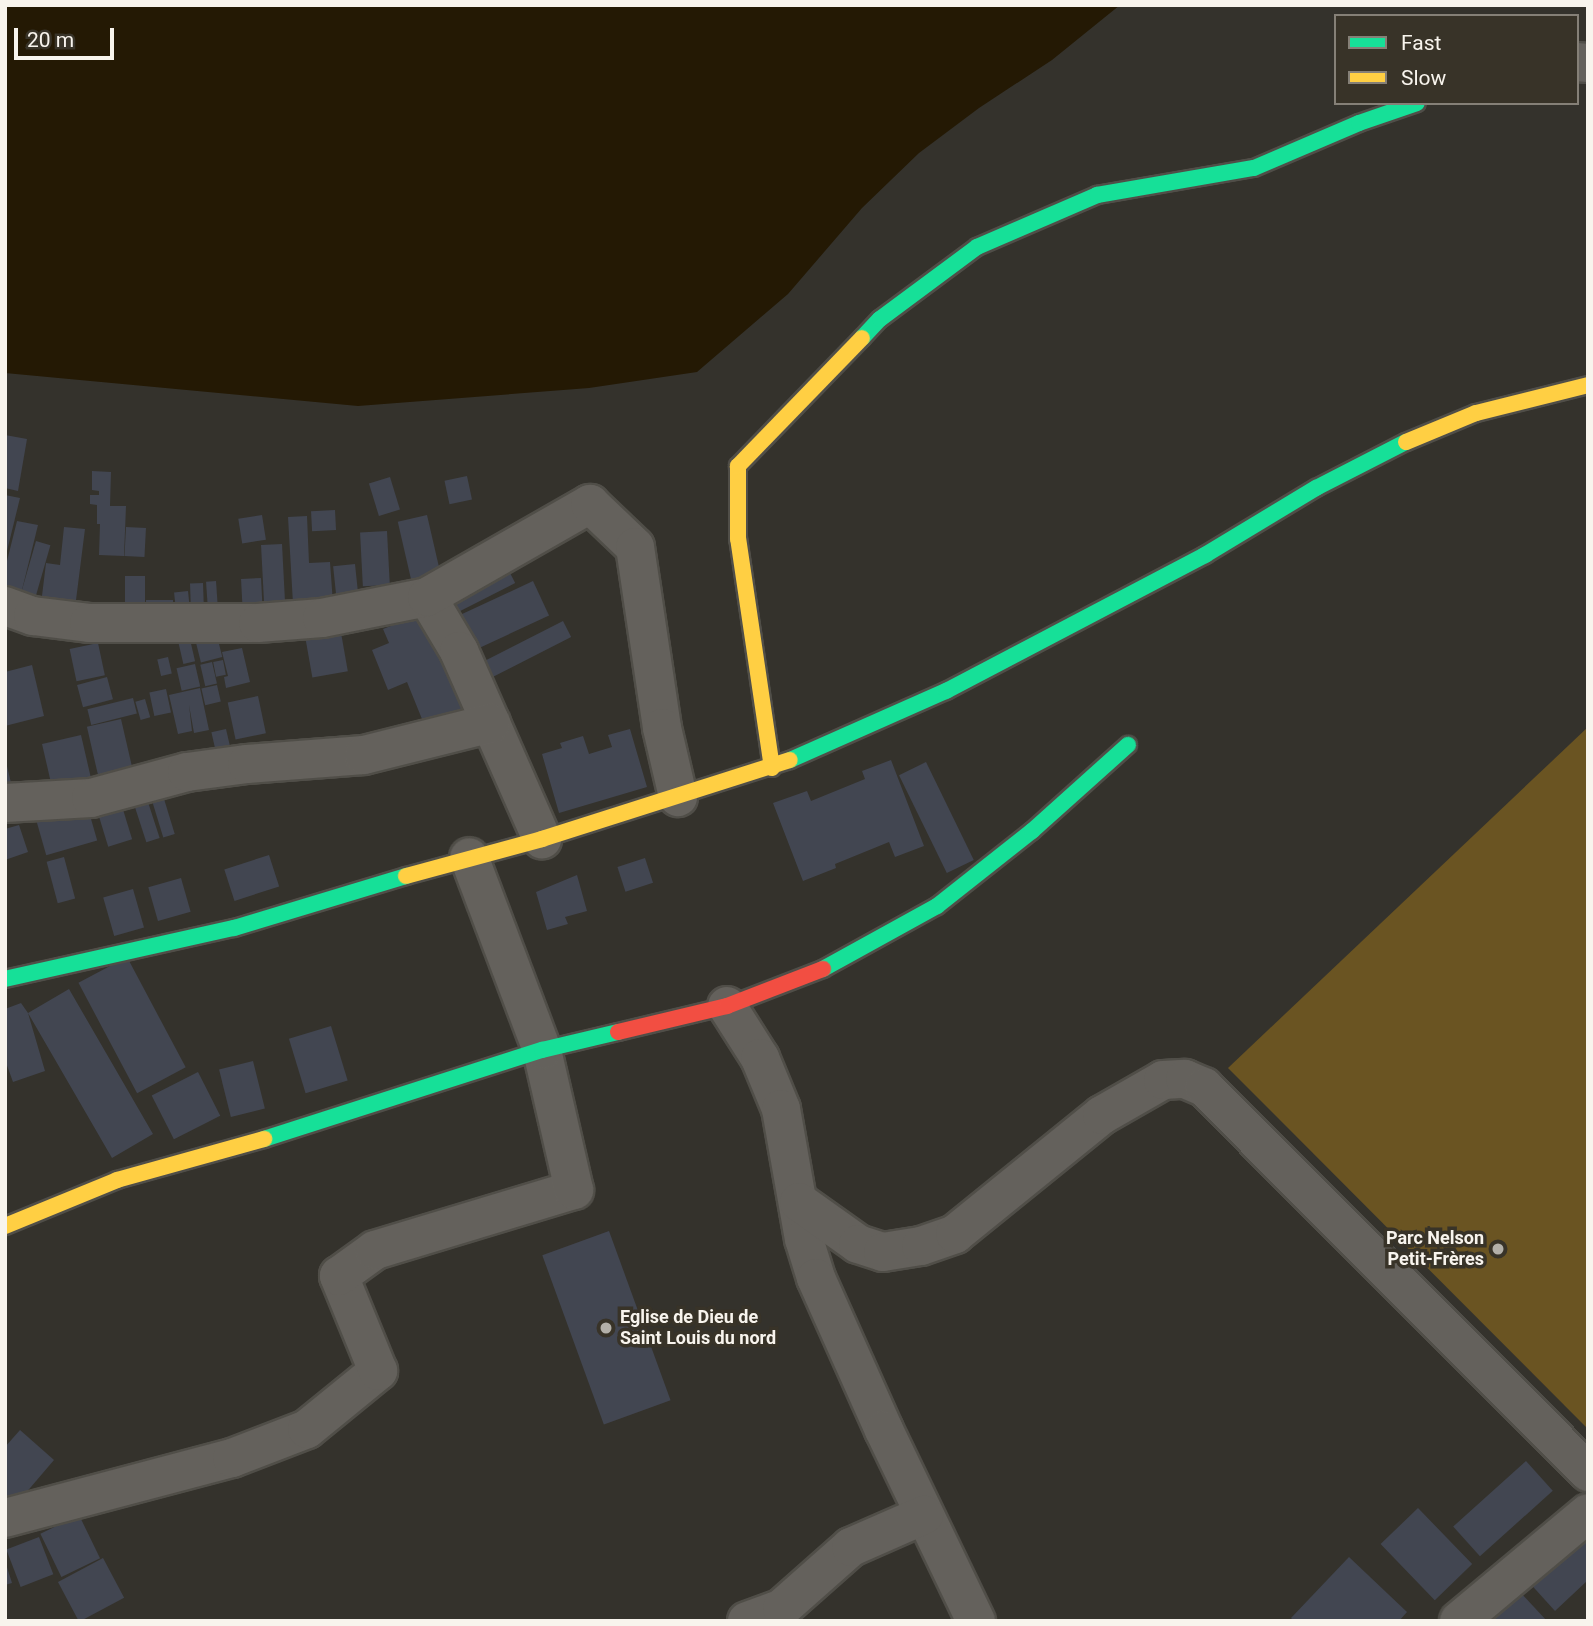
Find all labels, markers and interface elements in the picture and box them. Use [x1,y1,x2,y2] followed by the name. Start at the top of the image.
[18,14,117,58] scale bar
[1334,14,1579,105] legend
[27,28,74,52] text: 20 m
[1401,31,1441,55] text: Fast
[1401,66,1446,90] text: Slow
[1386,1228,1484,1270] place label: Parc Nelson Petit-Frères
[1490,1241,1506,1257] marker: Parc Nelson Petit-Frères
[620,1307,776,1350] place label: Eglise de Dieu de Saint Louis du nord
[598,1320,614,1336] marker: Eglise de Dieu de Saint Louis du nord

